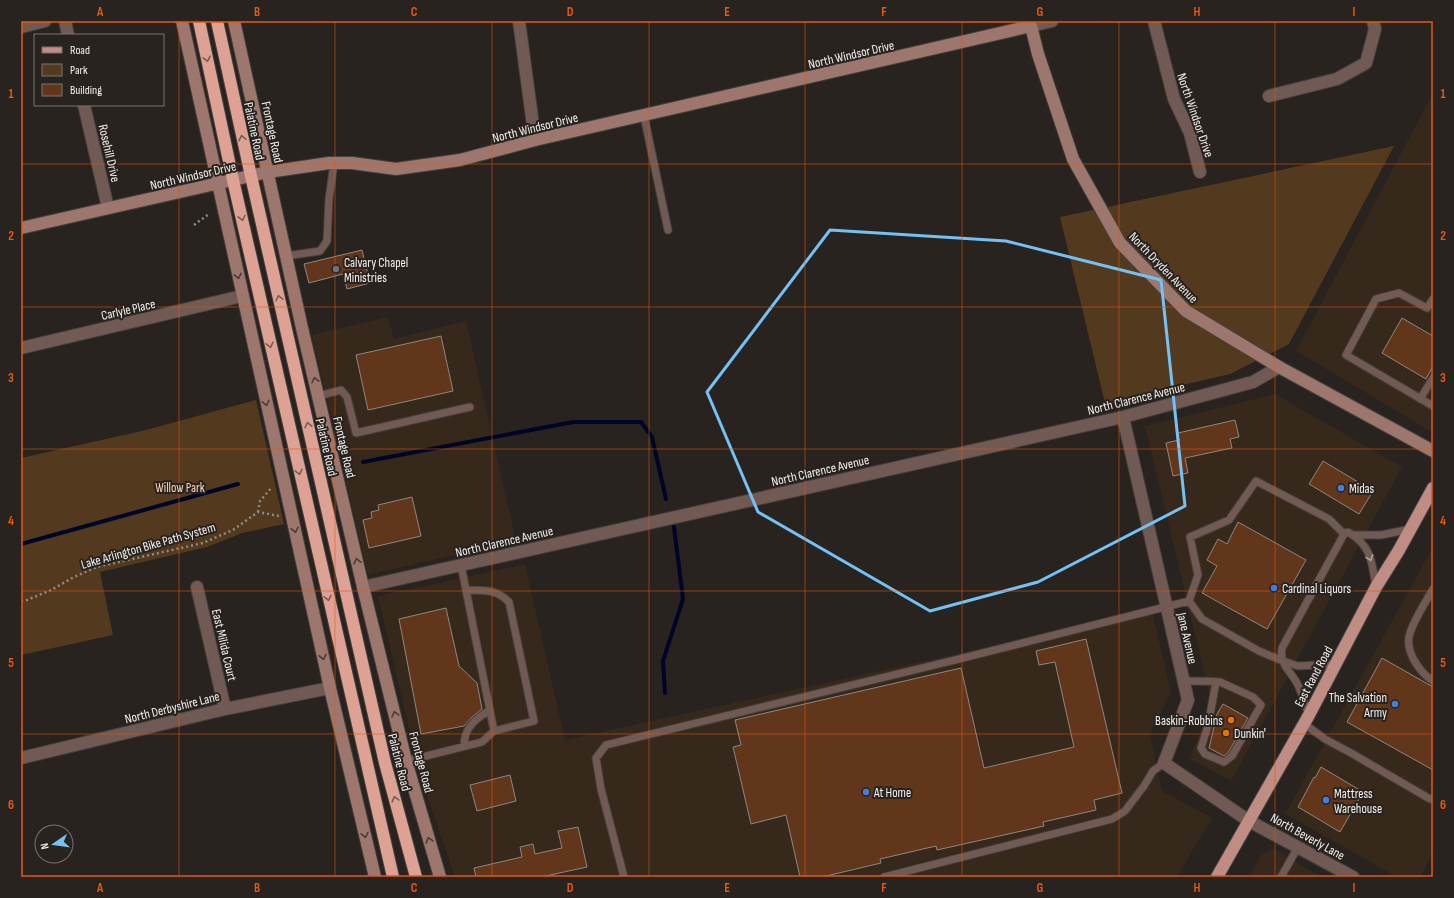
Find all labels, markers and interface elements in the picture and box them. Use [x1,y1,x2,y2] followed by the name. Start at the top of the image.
[96,4,104,20] text: A
[254,4,260,20] text: B
[411,4,418,20] text: C
[567,4,574,20] text: D
[724,4,730,20] text: E
[881,4,887,20] text: F
[1037,4,1044,20] text: G
[1194,4,1201,20] text: H
[1353,4,1356,20] text: I
[34,34,164,106] legend
[807,37,896,73] street label: North Windsor Drive
[70,43,90,58] text: Road
[202,56,211,62] one-way arrow
[70,63,88,78] text: Park
[1173,71,1217,160] street label: North Windsor Drive
[70,83,102,98] text: Building
[8,86,14,102] text: 1
[1440,86,1446,102] text: 1
[258,100,286,164] street label: Frontage Road
[240,101,268,162] street label: Palatine Road
[491,110,580,146] street label: North Windsor Drive
[95,123,123,184] street label: Rosehill Drive
[239,135,247,141] one-way arrow
[149,158,238,194] street label: North Windsor Drive
[237,215,245,221] one-way arrow
[8,228,14,244] text: 2
[1440,228,1446,244] text: 2
[1125,229,1201,307] street label: North Dryden Avenue
[344,255,408,286] place label: Calvary Chapel Ministries
[331,264,341,274] marker: Calvary Chapel Ministries
[234,273,242,279] one-way arrow
[275,295,283,301] one-way arrow
[100,296,157,324] street label: Carlyle Place
[266,342,274,348] one-way arrow
[8,370,14,386] text: 3
[1440,370,1446,386] text: 3
[311,377,319,383] one-way arrow
[1086,379,1187,419] street label: North Clarence Avenue
[262,400,270,406] one-way arrow
[329,415,359,479] street label: Frontage Road
[312,417,340,478] street label: Palatine Road
[304,422,312,428] one-way arrow
[770,452,871,490] street label: North Clarence Avenue
[295,468,303,475] one-way arrow
[155,480,205,496] park label: Willow Park
[1349,481,1375,497] place label: Midas
[1336,483,1346,493] marker: Midas
[8,513,14,529] text: 4
[1440,513,1446,529] text: 4
[79,519,217,573] street label: Lake Arlington Bike Path System
[454,523,555,561] street label: North Clarence Avenue
[290,527,298,533] one-way arrow
[1365,554,1374,561] one-way arrow
[354,558,362,564] one-way arrow
[1282,581,1352,597] place label: Cardinal Liquors
[1269,583,1279,593] marker: Cardinal Liquors
[324,595,332,601] one-way arrow
[208,608,240,683] street label: East Milida Court
[1173,610,1201,666] street label: Jane Avenue
[1291,643,1337,710] street label: East Rand Road
[318,654,326,660] one-way arrow
[8,655,14,671] text: 5
[1440,655,1446,671] text: 5
[123,688,221,727] street label: North Derbyshire Lane
[1329,690,1387,721] place label: The Salvation Army
[1390,699,1400,709] marker: The Salvation Army
[391,711,399,717] one-way arrow
[1155,713,1223,729] place label: Baskin-Robbins
[1226,715,1236,725] marker: Baskin-Robbins
[1234,726,1266,742] place label: Dunkin'
[1221,728,1231,738] marker: Dunkin'
[405,730,437,795] street label: Frontage Road
[384,732,414,793] street label: Palatine Road
[873,785,911,801] place label: At Home
[1334,786,1382,817] place label: Mattress Warehouse
[861,787,871,797] marker: At Home
[1321,795,1331,805] marker: Mattress Warehouse
[391,796,400,803] one-way arrow
[8,797,14,813] text: 6
[1440,797,1446,813] text: 6
[1268,810,1347,864] street label: North Beverly Lane
[34,824,74,864] north arrow
[360,831,369,838] one-way arrow
[425,836,434,843] one-way arrow
[38,842,52,850] text: N
[96,880,104,896] text: A
[254,880,260,896] text: B
[411,880,418,896] text: C
[567,880,574,896] text: D
[724,880,730,896] text: E
[881,880,887,896] text: F
[1037,880,1044,896] text: G
[1194,880,1201,896] text: H
[1353,880,1356,896] text: I

